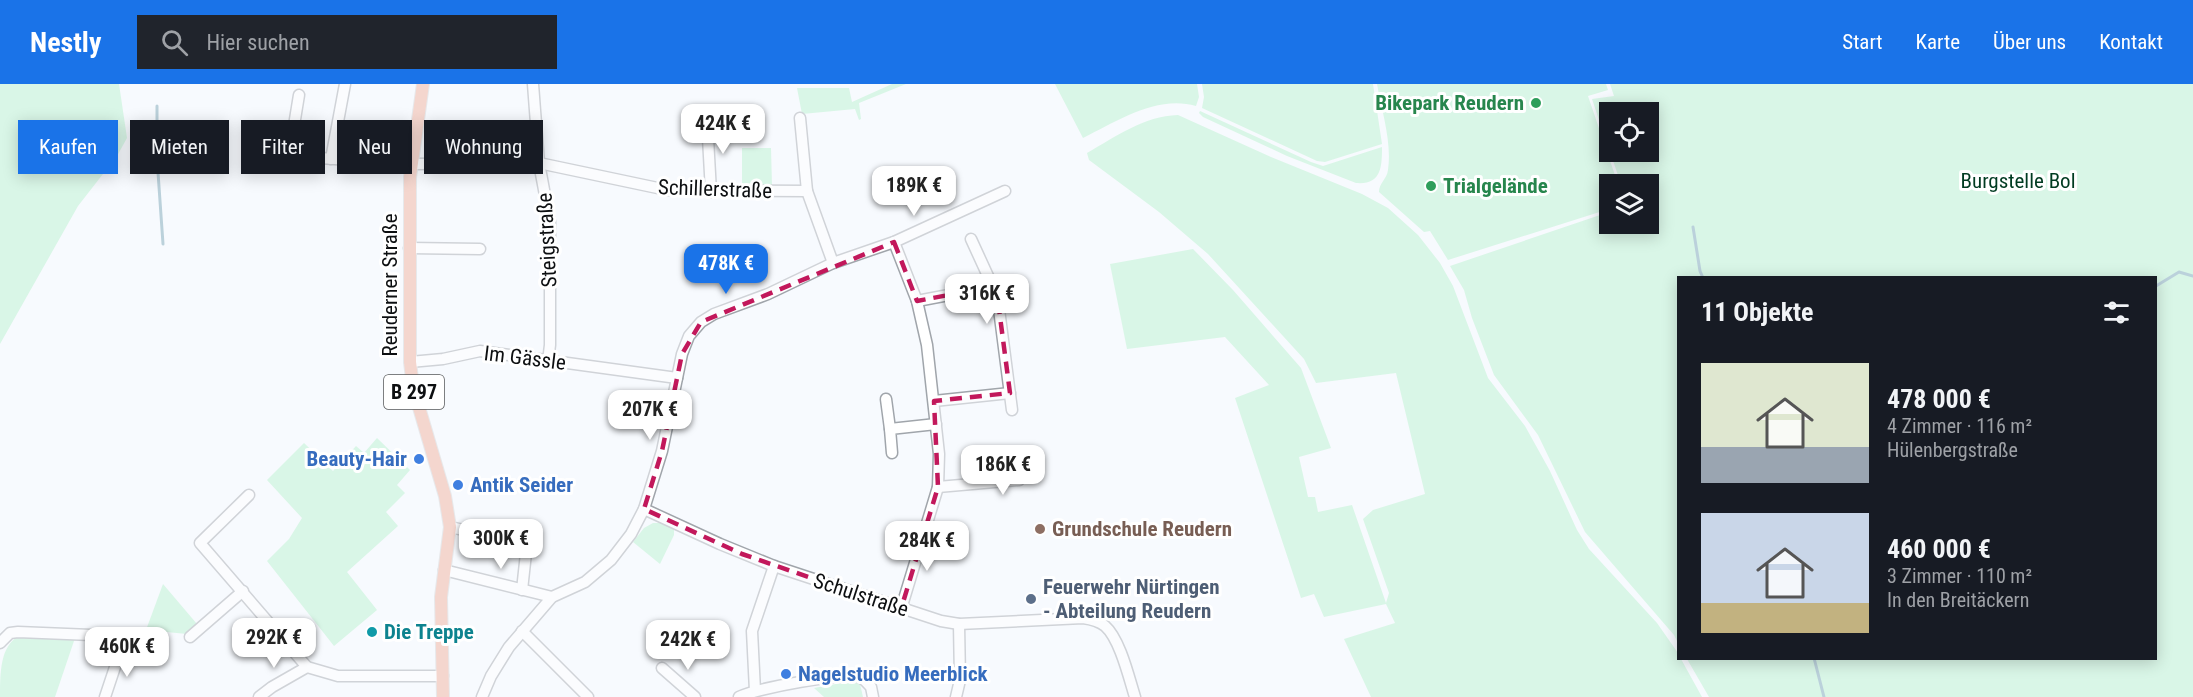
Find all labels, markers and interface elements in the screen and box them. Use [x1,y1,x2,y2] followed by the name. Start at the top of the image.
[137,15,557,69] search box
[30,26,101,59] text: Nestly
[158,26,191,59] icon: search
[206,30,310,55] text: Hier suchen
[1842,30,1883,54] text: Start
[1916,30,1960,54] text: Karte
[1993,30,2066,54] text: Über uns
[2099,30,2163,54] text: Kontakt
[1375,91,1524,115] place label: Bikepark Reudern
[1529,96,1543,110] marker: Bikepark Reudern
[1599,102,1659,234] map controls
[1599,102,1659,162] button: locate
[674,104,772,155] pin: 424K €
[695,111,751,135] text: 424K €
[18,120,118,174] chip: Kaufen
[130,120,229,174] chip: Mieten
[241,120,325,174] chip: Filter
[337,120,412,174] chip: Neu
[424,120,543,174] chip: Wohnung
[865,166,963,217] pin: 189K €
[1961,169,2075,193] park label: Burgstelle Bol
[886,173,942,197] text: 189K €
[1443,174,1548,198] place label: Trialgelände
[1599,174,1659,234] button: layers
[658,175,773,203] street label: Schillerstraße
[1424,179,1438,193] marker: Trialgelände
[533,192,561,288] street label: Steigstraße
[378,213,402,357] street label: Reuderner Straße
[677,244,775,295] pin: 478K €
[698,251,754,275] text: 478K €
[938,274,1036,325] pin: 316K €
[959,281,1015,305] text: 316K €
[2100,296,2133,329] icon: filters
[1701,297,1814,327] text: 11 Objekte
[483,341,567,375] street label: Im Gässle
[384,375,444,409] road number: B 297
[1887,384,1991,414] text: 478 000 €
[1749,387,1821,459] icon: home
[601,390,699,441] pin: 207K €
[622,397,678,421] text: 207K €
[1887,414,2032,438] text: 4 Zimmer · 116 m²
[1887,438,2018,462] text: Hülenbergstraße
[954,445,1052,496] pin: 186K €
[307,447,407,471] place label: Beauty-Hair
[412,452,426,466] marker: Beauty-Hair
[975,452,1031,476] text: 186K €
[470,473,573,497] place label: Antik Seider
[451,478,465,492] marker: Antik Seider
[1052,517,1232,541] place label: Grundschule Reudern
[452,519,550,570] pin: 300K €
[878,521,976,572] pin: 284K €
[1033,522,1047,536] marker: Grundschule Reudern
[473,526,529,550] text: 300K €
[899,528,955,552] text: 284K €
[1887,534,1991,564] text: 460 000 €
[1749,537,1821,609] icon: home
[1887,564,2032,588] text: 3 Zimmer · 110 m²
[811,568,912,622] street label: Schulstraße
[1043,575,1219,623] place label: Feuerwehr Nürtingen - Abteilung Reudern
[1887,588,2029,612] text: In den Breitäckern
[1024,592,1038,606] marker: Feuerwehr Nürtingen - Abteilung Reudern
[225,618,323,669] pin: 292K €
[384,620,474,644] place label: Die Treppe
[639,620,737,671] pin: 242K €
[246,625,302,649] text: 292K €
[365,625,379,639] marker: Die Treppe
[78,627,176,678] pin: 460K €
[660,627,716,651] text: 242K €
[99,634,155,658] text: 460K €
[798,662,989,686] place label: Nagelstudio Meerblick
[779,667,793,681] marker: Nagelstudio Meerblick

